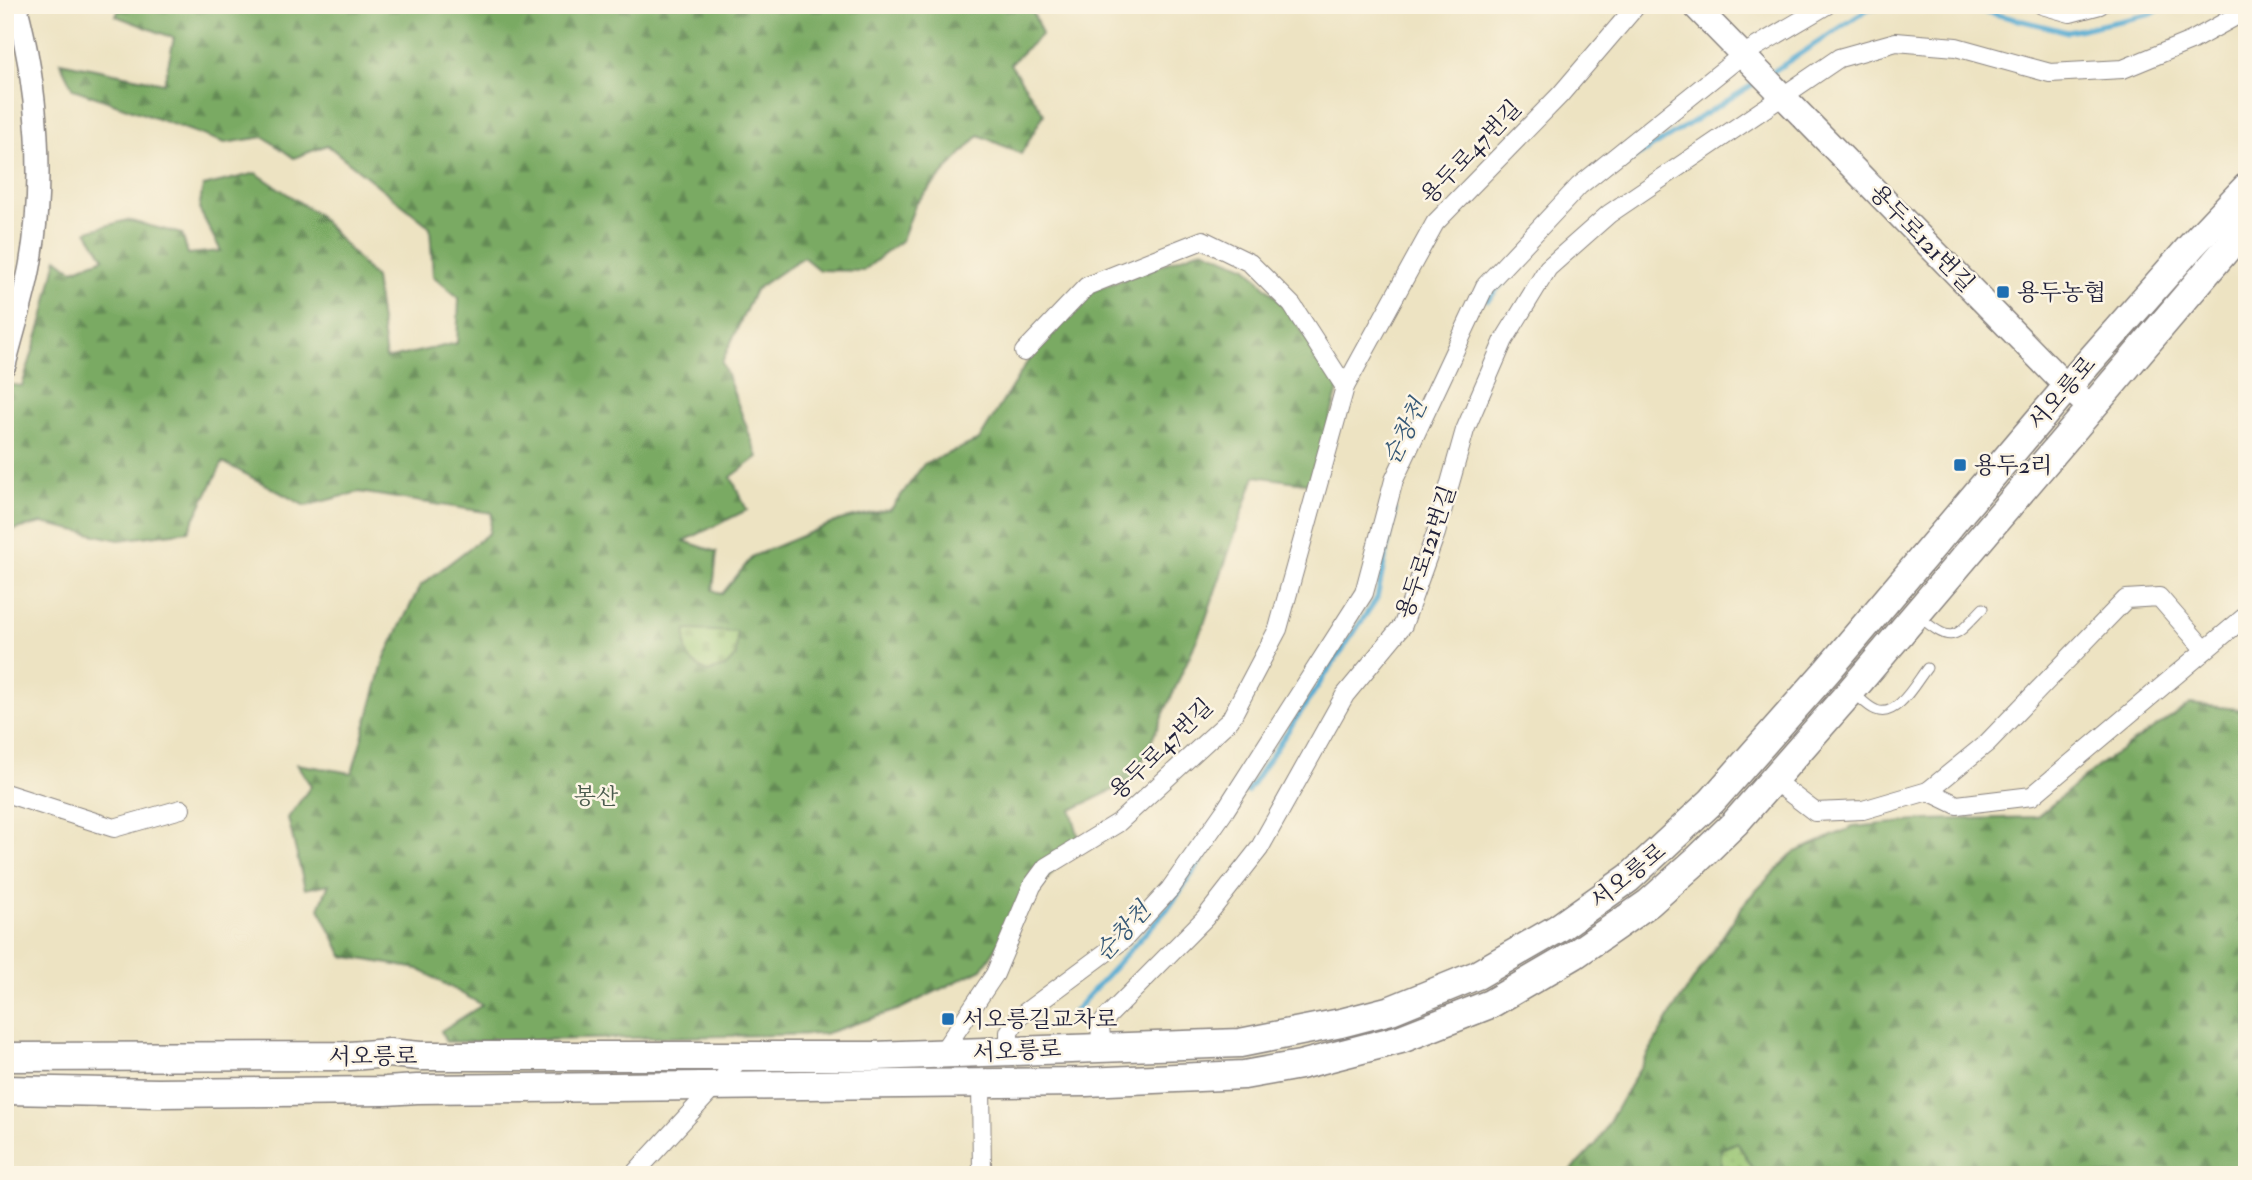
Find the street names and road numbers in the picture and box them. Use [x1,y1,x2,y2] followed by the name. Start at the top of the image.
[1414,94,1528,210] street label: 용두로47번길
[1863,178,1981,298] street label: 용두로121번길
[2022,350,2102,436] street label: 서오릉로
[1390,481,1462,623] street label: 용두로121번길
[1103,692,1219,806] street label: 용두로47번길
[1584,837,1672,915] street label: 서오릉로
[972,1034,1062,1068] street label: 서오릉로
[329,1042,417,1071] street label: 서오릉로

